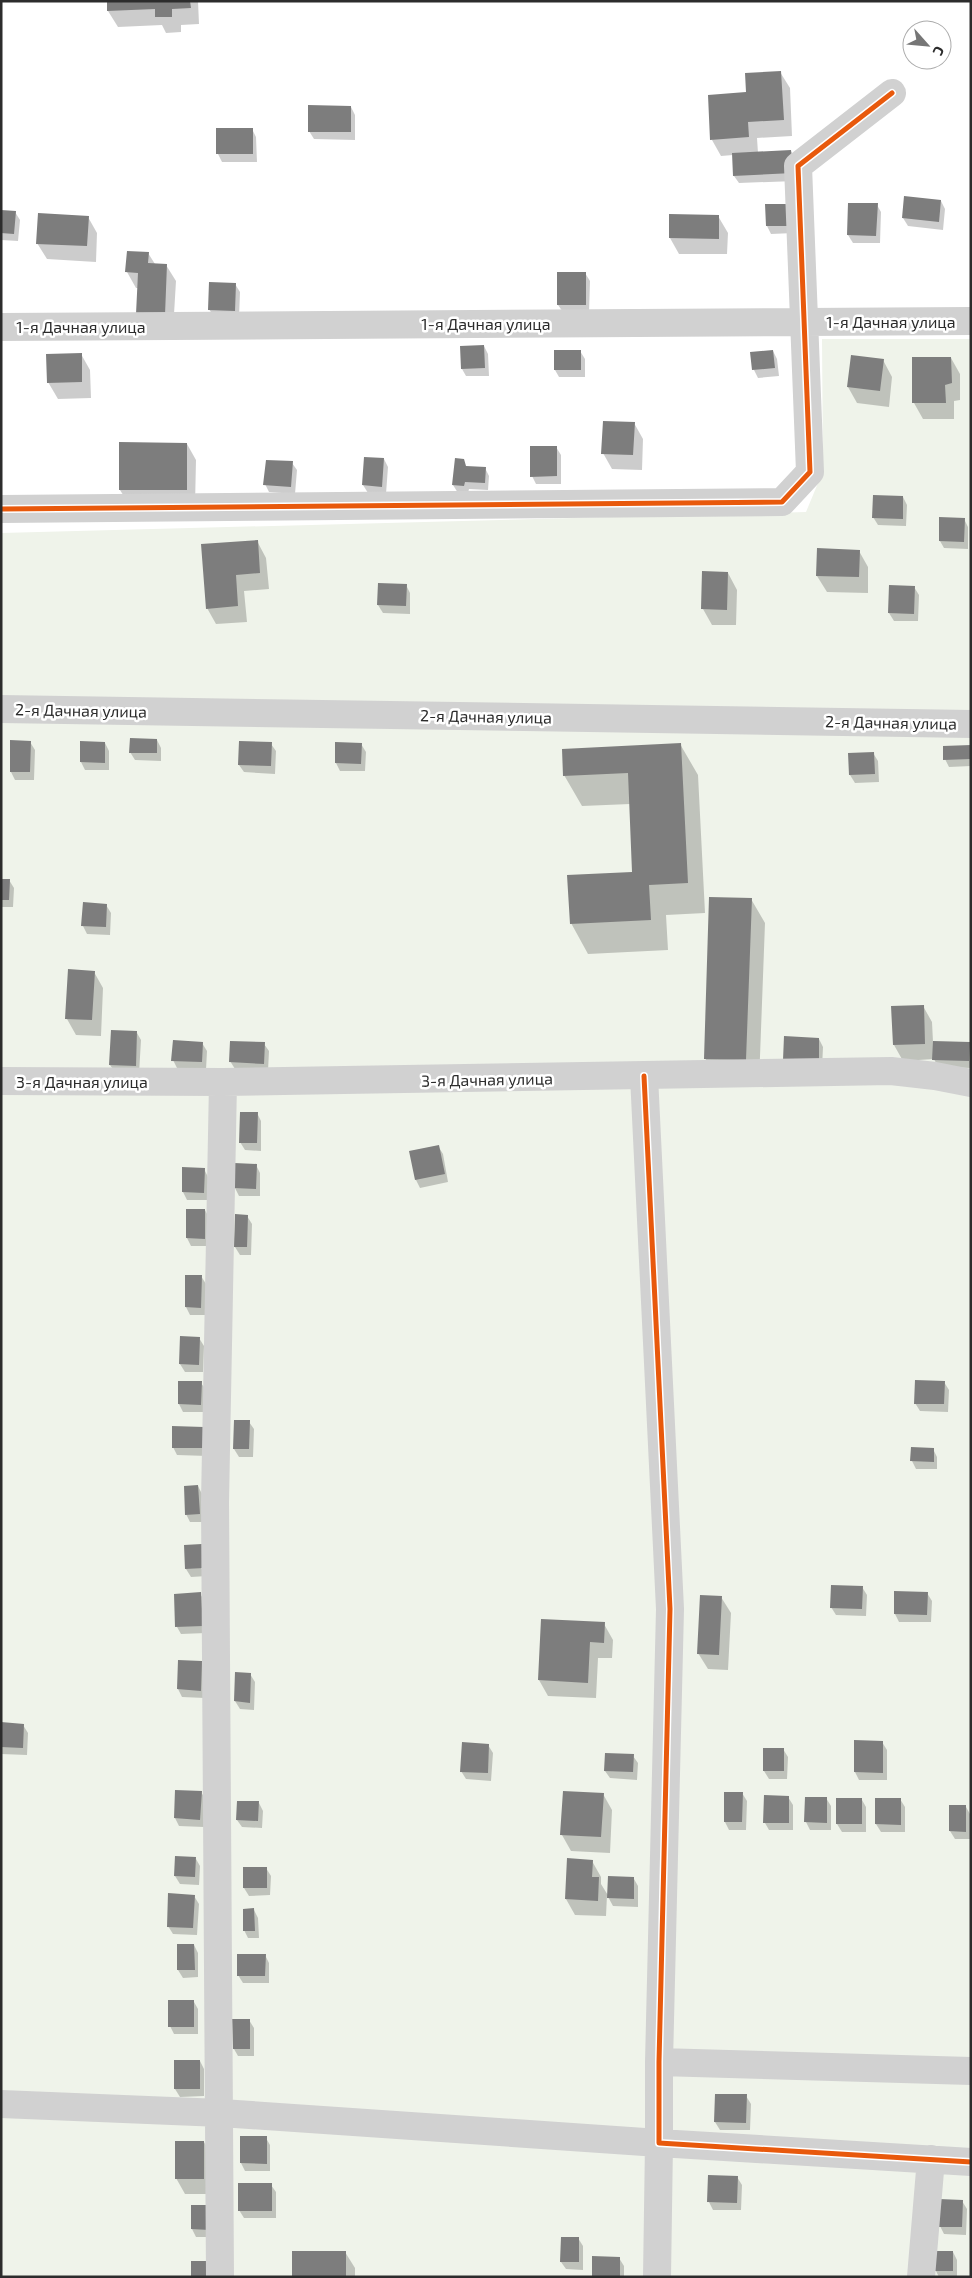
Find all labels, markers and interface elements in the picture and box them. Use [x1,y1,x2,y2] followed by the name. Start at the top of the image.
[902,20,952,70] north arrow
[930,44,948,59] text: С
[826,312,956,332] street label: 1-я Дачная улица
[421,314,551,334] street label: 1-я Дачная улица
[16,317,146,337] street label: 1-я Дачная улица
[15,699,147,722] street label: 2-я Дачная улица
[420,705,552,728] street label: 2-я Дачная улица
[825,711,957,734] street label: 2-я Дачная улица
[421,1068,553,1091] street label: 3-я Дачная улица
[16,1072,148,1092] street label: 3-я Дачная улица

